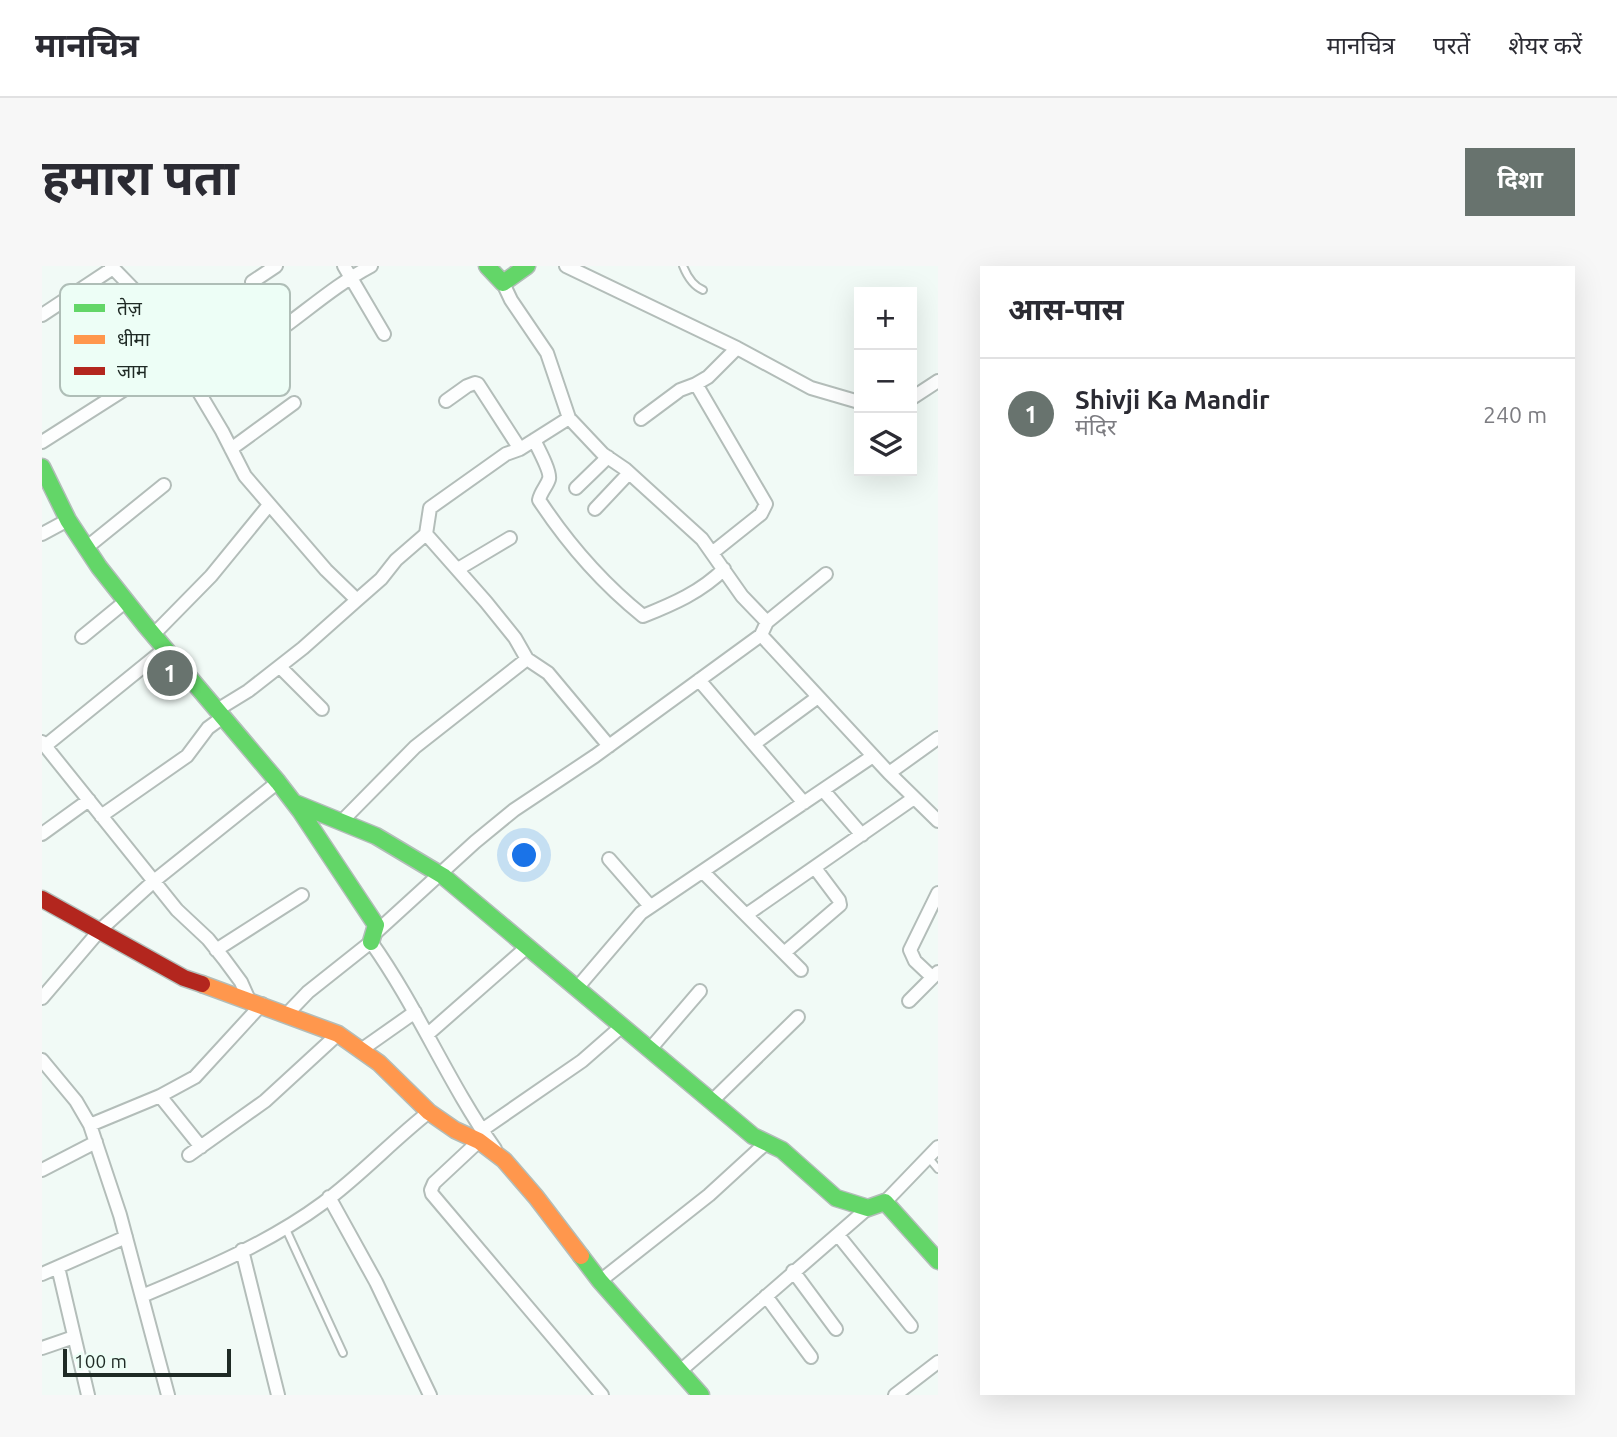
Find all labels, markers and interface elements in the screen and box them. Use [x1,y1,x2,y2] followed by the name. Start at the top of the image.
[35,26,139,63] text: मानचित्र
[1326,32,1395,59] text: मानचित्र
[1433,32,1470,59] text: परतें
[1508,32,1582,59] text: शेयर करें
[1465,148,1575,216] button: दिशा
[42,149,239,204] text: हमारा पता
[60,284,290,396] legend
[854,287,917,476] map controls
[854,287,917,350] button: +
[1008,292,1124,326] text: आस-पास
[117,297,143,319] text: तेज़
[117,328,151,350] text: धीमा
[854,350,917,413] button: −
[117,360,148,382] text: जाम
[1075,385,1270,414] text: Shivji Ka Mandir
[1025,402,1037,427] text: 1
[1483,402,1547,427] text: 240 m
[854,413,917,476] button: layers
[1075,414,1116,439] text: मंदिर
[147,647,193,699] pin: 1
[507,838,541,872] your location
[63,1346,231,1378] scale bar
[74,1350,127,1372] text: 100 m

